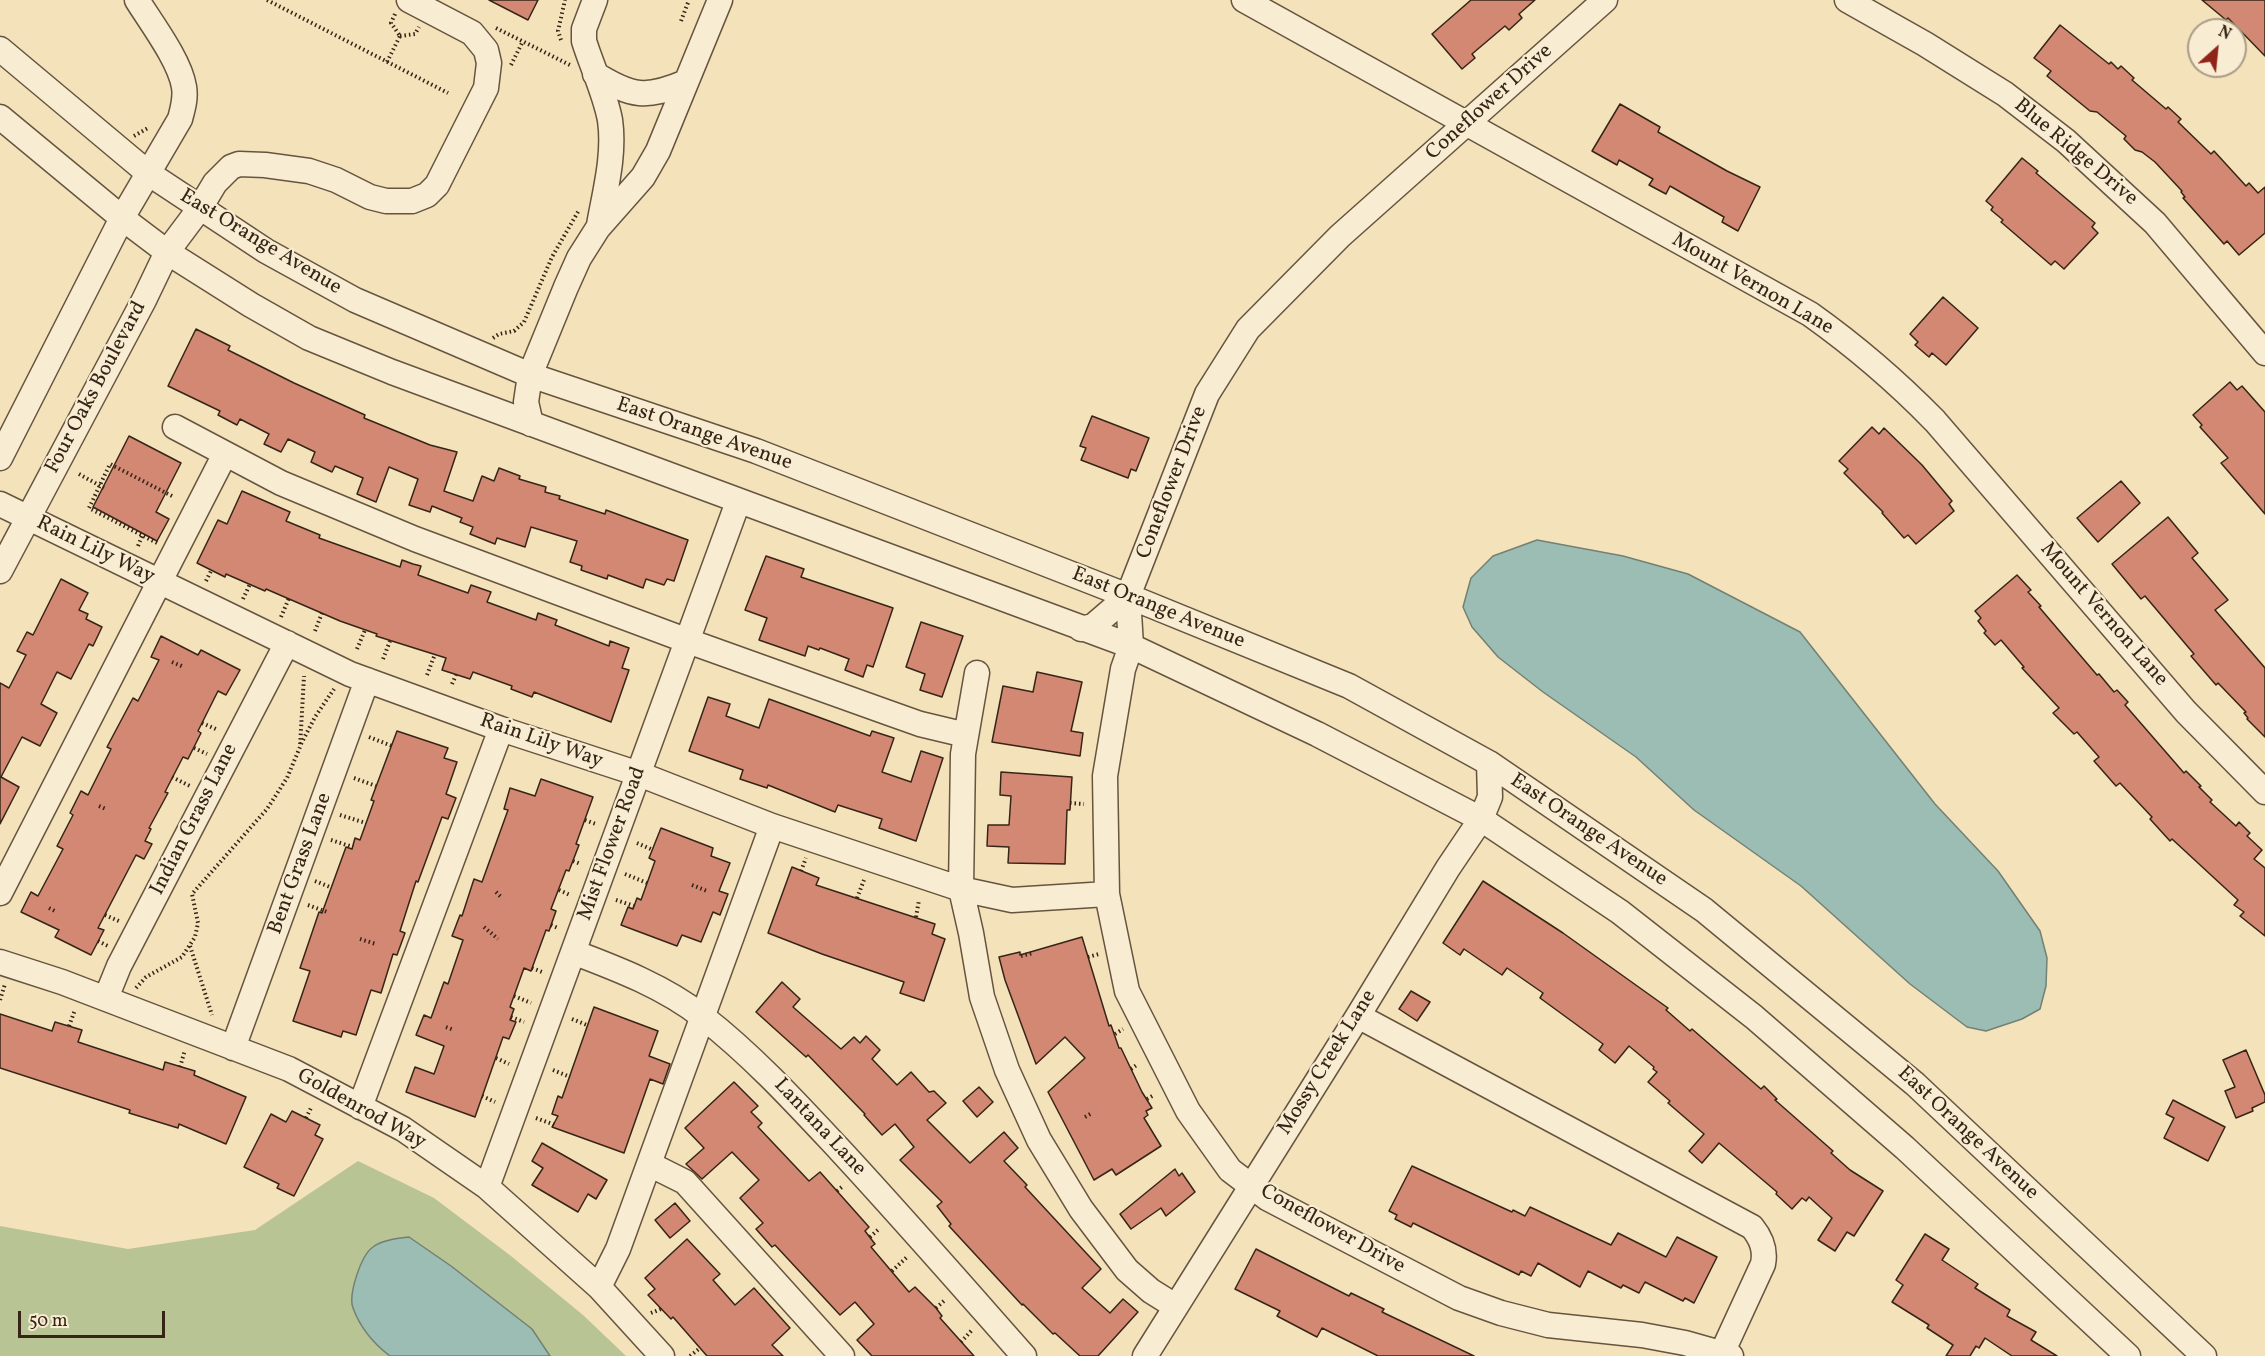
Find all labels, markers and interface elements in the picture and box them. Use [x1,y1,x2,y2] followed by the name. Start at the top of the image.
[2187,18,2247,78] north arrow
[2214,21,2234,46] text: N
[1421,40,1559,166] street label: Coneflower Drive
[2008,94,2142,212] street label: Blue Ridge Drive
[174,185,346,301] street label: East Orange Avenue
[1667,228,1837,342] street label: Mount Vernon Lane
[41,298,153,478] street label: Four Oaks Boulevard
[613,393,795,477] street label: East Orange Avenue
[1132,403,1214,563] street label: Coneflower Drive
[32,511,158,591] street label: Rain Lily Way
[2034,538,2172,692] street label: Mount Vernon Lane
[1068,563,1248,655] street label: East Orange Avenue
[476,709,606,775] street label: Rain Lily Way
[146,740,244,900] street label: Indian Grass Lane
[573,764,653,924] street label: Mist Flower Road
[1505,769,1671,893] street label: East Orange Avenue
[264,790,338,938] street label: Bent Grass Lane
[1273,986,1383,1140] street label: Mossy Creek Lane
[1891,1062,2043,1206] street label: East Orange Avenue
[292,1064,430,1156] street label: Goldenrod Way
[767,1074,871,1182] street label: Lantana Lane
[1255,1180,1409,1280] street label: Coneflower Drive
[21,1299,168,1337] scale bar
[29,1309,68,1334] text: 50 m

